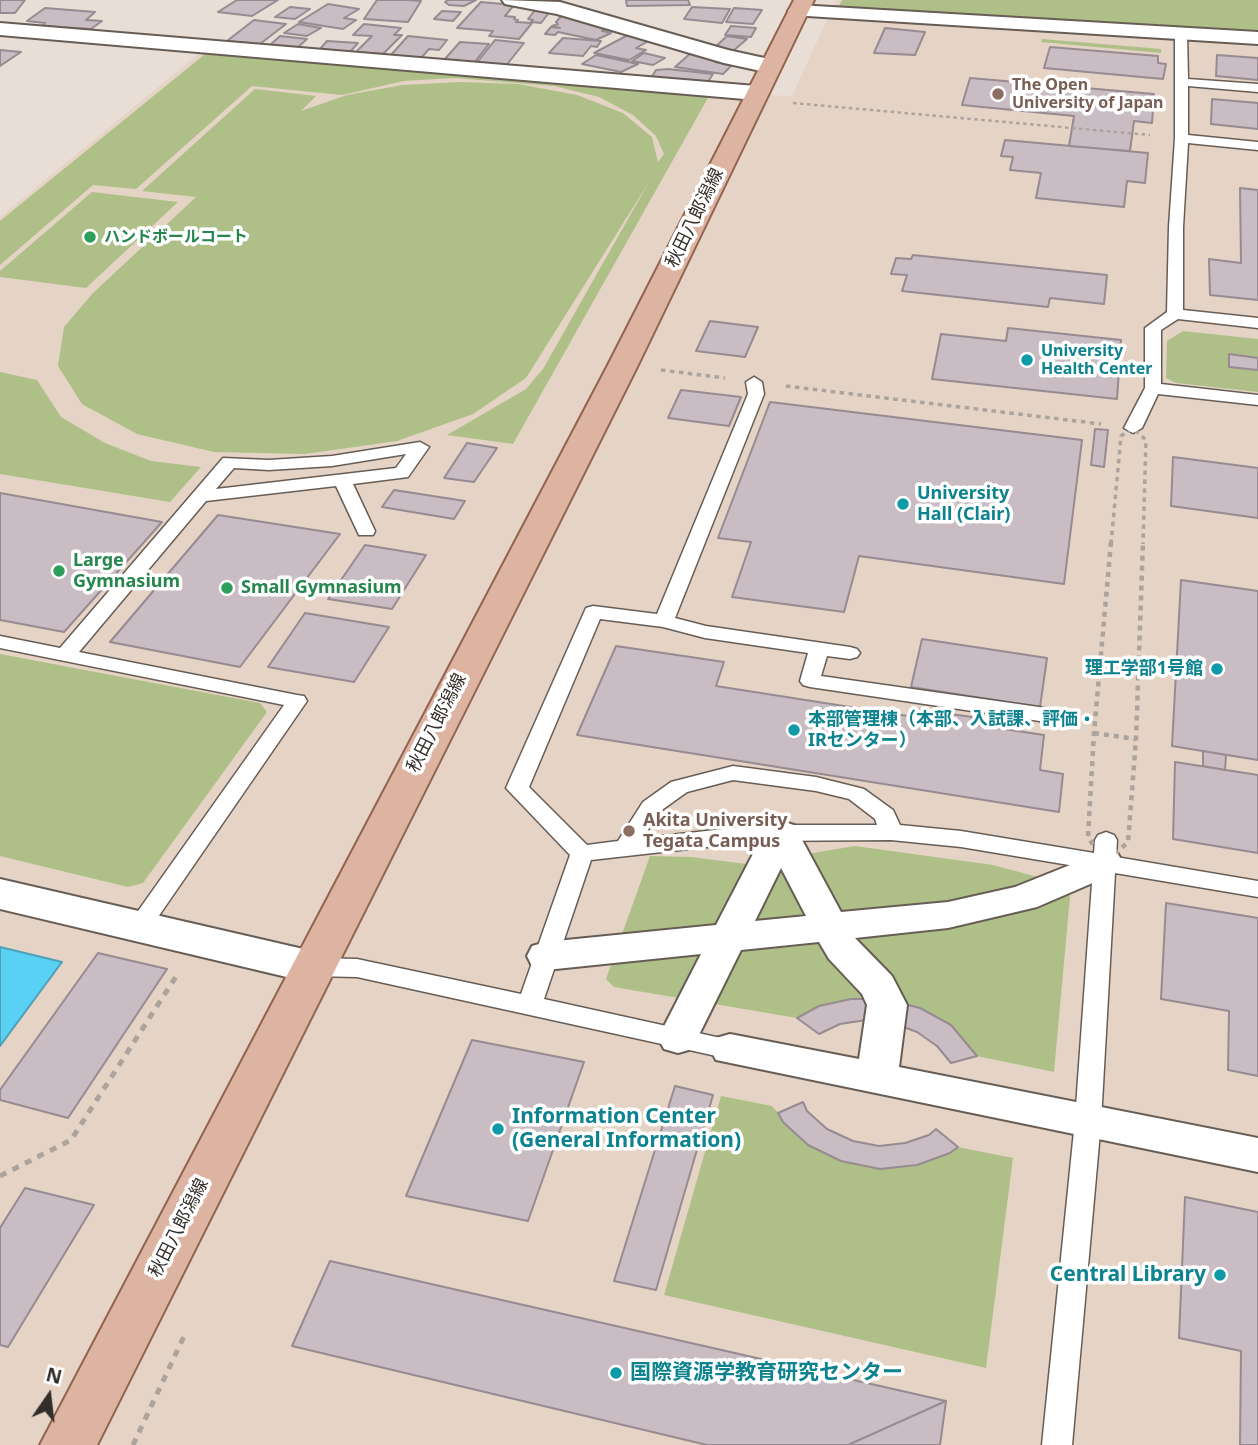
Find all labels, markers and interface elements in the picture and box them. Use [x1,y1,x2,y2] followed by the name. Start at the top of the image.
[1012,75,1164,113] place label: The Open University of Japan
[990,86,1006,102] marker: The Open University of Japan
[662,165,728,271] street label: 秋田八郎潟線
[104,227,248,247] place label: ハンドボールコート
[82,229,98,245] marker: ハンドボールコート
[1041,341,1153,379] place label: University Health Center
[1019,352,1035,368] marker: University Health Center
[917,483,1010,526] place label: University Hall (Clair)
[895,496,911,512] marker: University Hall (Clair)
[73,550,180,592] place label: Large Gymnasium
[51,563,67,579] marker: Large Gymnasium
[241,577,402,599] place label: Small Gymnasium
[219,580,235,596] marker: Small Gymnasium
[1085,658,1203,680] place label: 理工学部1号館
[1209,661,1225,677] marker: 理工学部1号館
[403,670,471,776] street label: 秋田八郎潟線
[808,709,1096,752] place label: 本部管理棟（本部、入試課、評価・ IRセンター）
[786,722,802,738] marker: 本部管理棟（本部、入試課、評価・ IRセンター）
[643,810,788,852] place label: Akita University Tegata Campus
[621,823,637,839] marker: Akita University Tegata Campus
[512,1104,741,1154] place label: Information Center (General Information)
[490,1121,506,1137] marker: Information Center (General Information)
[145,1175,213,1281] street label: 秋田八郎潟線
[1050,1262,1206,1288] place label: Central Library
[1212,1267,1228,1283] marker: Central Library
[630,1360,903,1386] place label: 国際資源学教育研究センター
[14,1361,84,1431] north arrow
[43,1361,65,1390] text: N
[608,1365,624,1381] marker: 国際資源学教育研究センター

